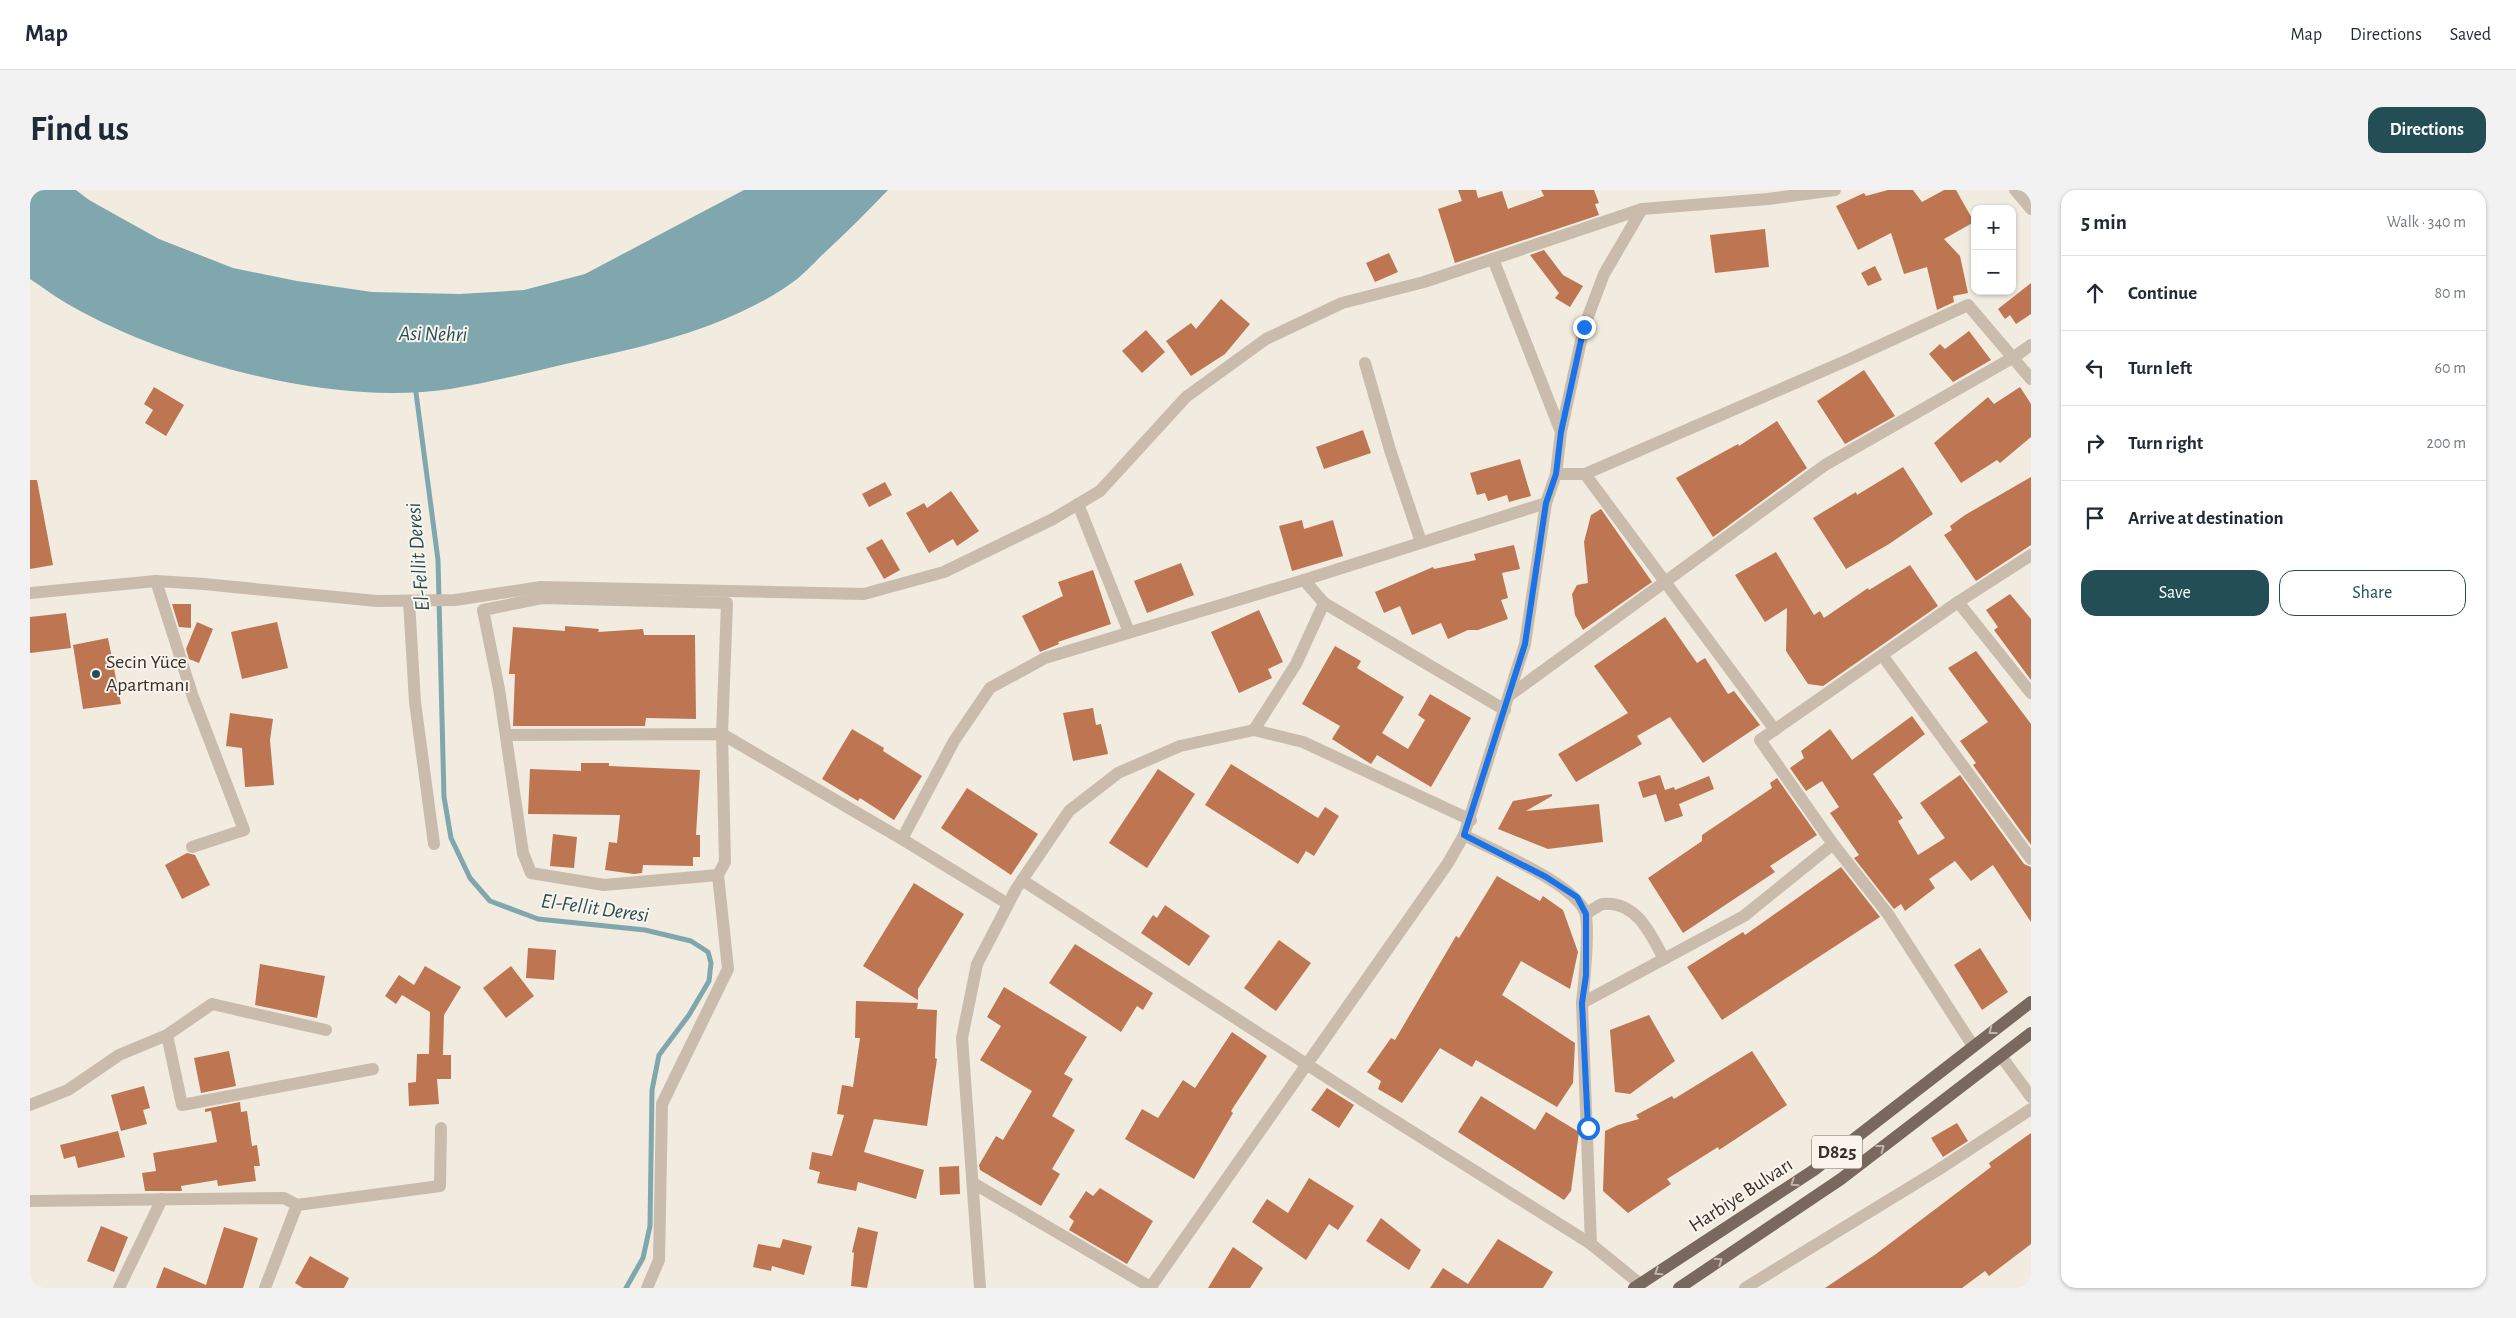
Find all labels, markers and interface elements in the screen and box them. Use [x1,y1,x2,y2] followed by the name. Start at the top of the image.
[25,22,68,46] text: Map
[2291,26,2322,44] text: Map
[2350,26,2422,44] text: Directions
[2450,26,2491,44] text: Saved
[2368,107,2486,153] button: Directions
[30,112,129,147] text: Find us
[1971,205,2016,295] map controls
[1971,205,2016,250] button: +
[2081,212,2127,233] text: 5 min
[2387,214,2466,230] text: Walk · 340 m
[1971,250,2016,295] button: −
[2081,279,2109,307] icon: ahead
[2128,284,2197,303] text: Continue
[2435,285,2466,301] text: 80 m
[1573,316,1596,339] route end
[398,323,468,345] water label: Asi Nehri
[2081,354,2109,382] icon: left
[2128,359,2192,378] text: Turn left
[2435,360,2466,376] text: 60 m
[2081,429,2109,457] icon: right
[2128,434,2203,453] text: Turn right
[2426,435,2466,451] text: 200 m
[403,502,433,612] water label: El-Fellit Deresi
[2081,504,2109,532] icon: arrive
[2128,509,2284,528] text: Arrive at destination
[2081,570,2269,616] button: Save
[2279,570,2466,616] button: Share
[106,652,189,695] place label: Secin Yüce Apartmanı
[90,668,102,680] marker: Secin Yüce Apartmanı
[540,890,651,926] water label: El-Fellit Deresi
[1989,1026,1998,1035] one-way arrow
[1577,1117,1600,1140] route start
[1812,1136,1862,1169] road number: D825
[1876,1145,1885,1154] one-way arrow
[1686,1154,1796,1236] street label: Harbiye Bulvarı
[1790,1177,1799,1186] one-way arrow
[1714,1258,1723,1267] one-way arrow
[1654,1266,1664,1275] one-way arrow

